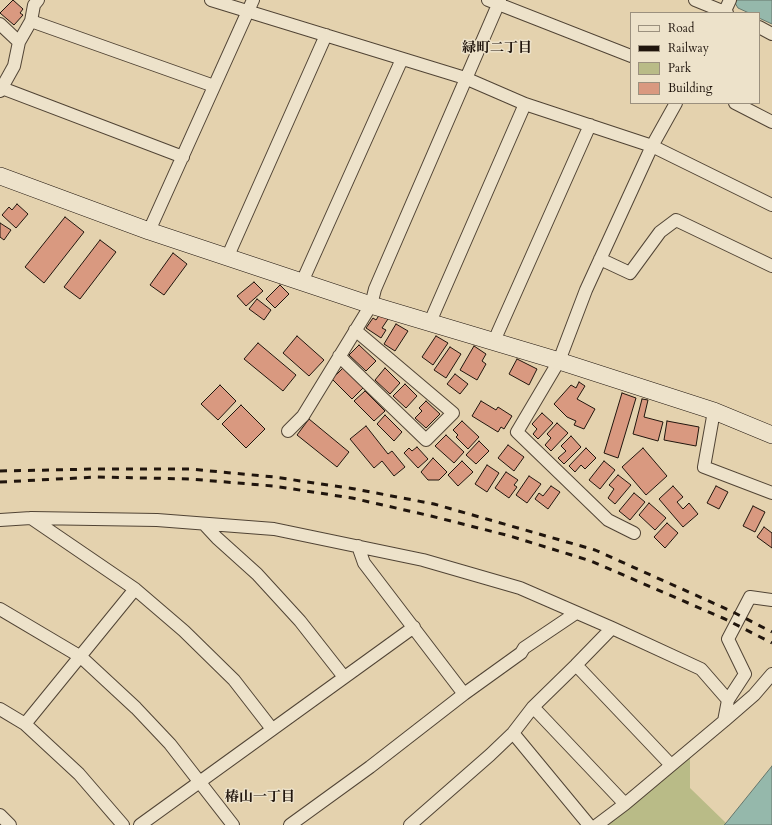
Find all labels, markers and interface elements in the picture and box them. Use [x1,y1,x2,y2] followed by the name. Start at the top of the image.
[630,12,760,104] legend
[668,20,694,36] text: Road
[668,40,709,56] text: Railway
[462,41,532,57] district label: 緑町二丁目
[668,60,691,76] text: Park
[668,80,712,96] text: Building
[225,790,295,806] district label: 椿山一丁目

